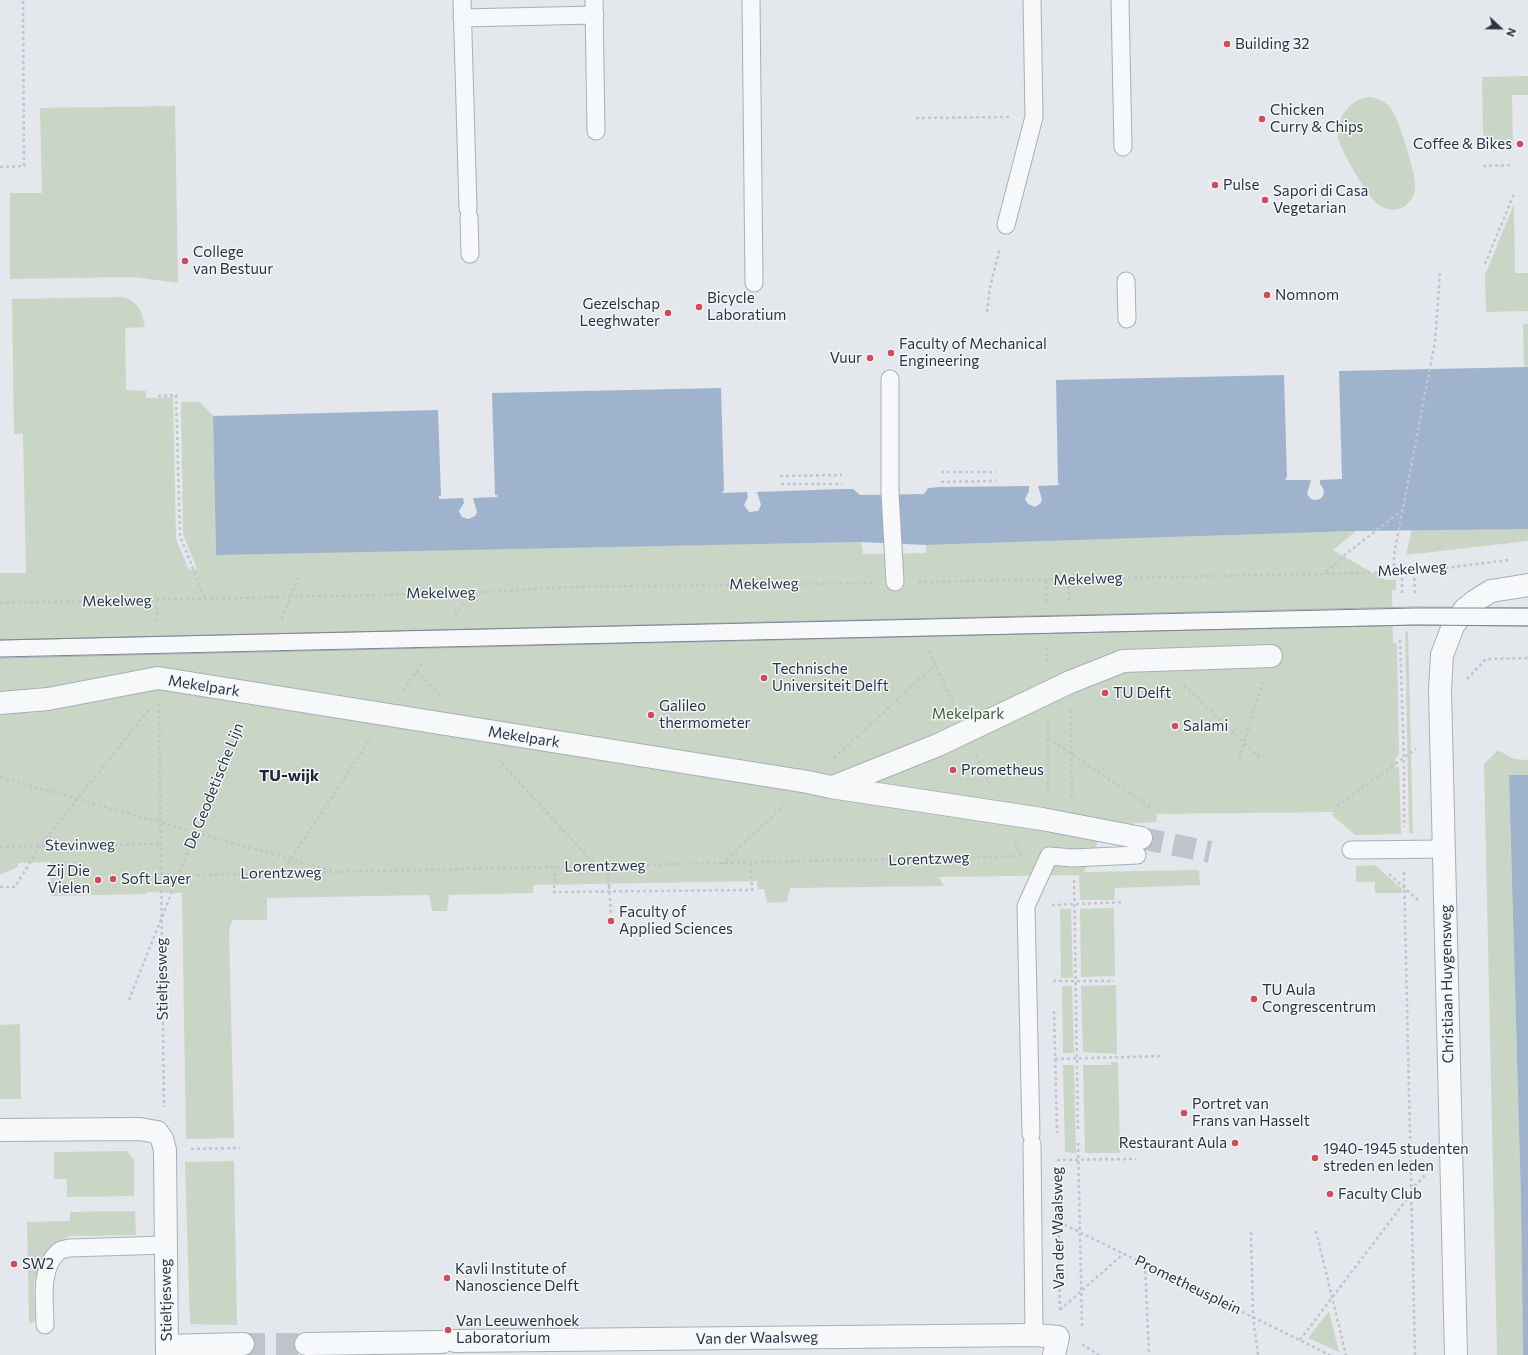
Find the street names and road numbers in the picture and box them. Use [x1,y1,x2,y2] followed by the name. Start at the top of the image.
[1377,558,1447,580] street label: Mekelweg
[1053,569,1123,589] street label: Mekelweg
[729,574,799,594] street label: Mekelweg
[406,583,476,603] street label: Mekelweg
[82,591,152,611] street label: Mekelweg
[167,671,241,701] street label: Mekelpark
[180,720,248,852] street label: De Geodetische Lijn
[487,722,561,752] street label: Mekelpark
[45,835,115,855] street label: Stevinweg
[888,849,970,869] street label: Lorentzweg
[564,856,646,876] street label: Lorentzweg
[240,863,322,883] street label: Lorentzweg
[1437,904,1457,1064] street label: Christiaan Huygensweg
[152,937,172,1021] street label: Stieltjesweg
[1048,1166,1068,1290] street label: Van der Waalsweg
[1132,1252,1244,1318] street label: Prometheusplein
[156,1258,176,1342] street label: Stieltjesweg
[695,1328,819,1348] street label: Van der Waalsweg

